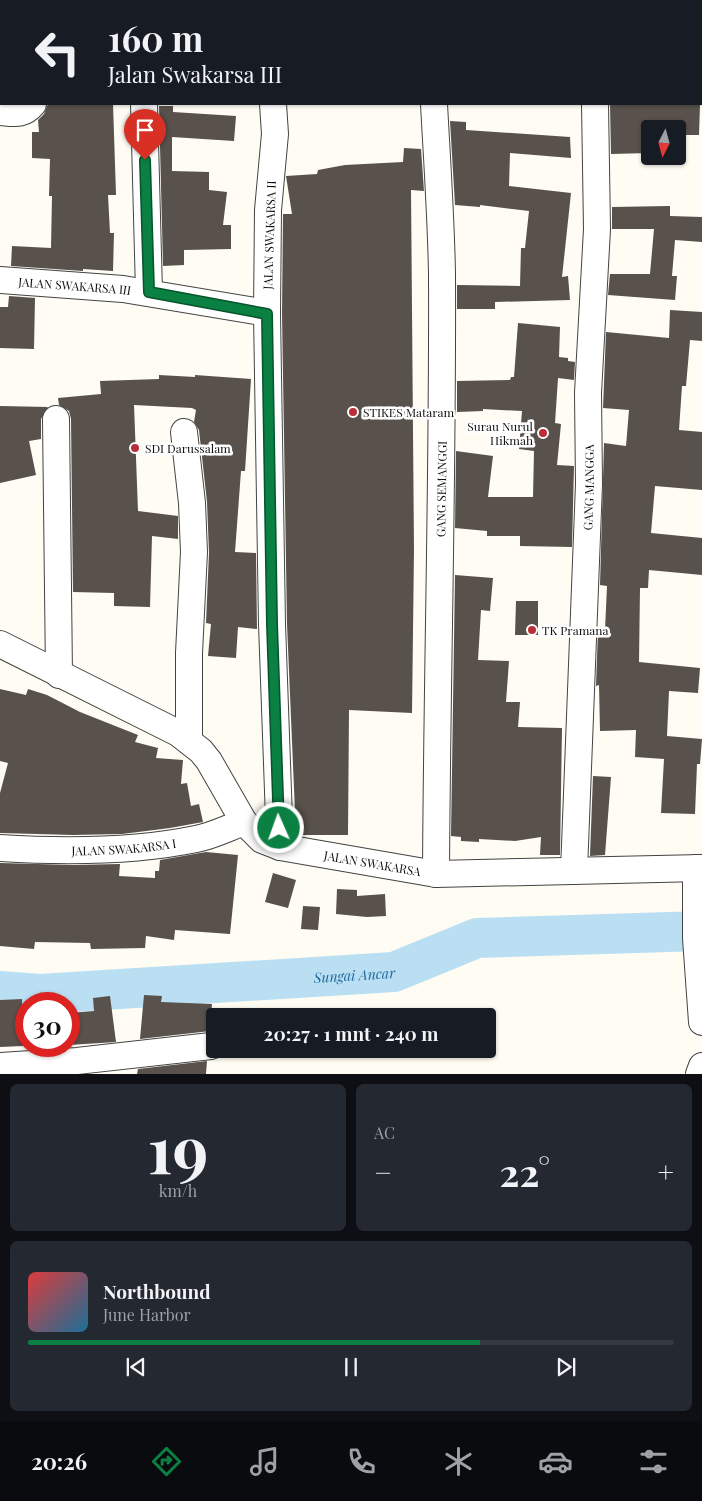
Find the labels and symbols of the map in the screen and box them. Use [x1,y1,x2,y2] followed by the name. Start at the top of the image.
[124,109,166,160] pin
[641,120,686,165] north arrow
[259,180,279,291] street label: JALAN SWAKARSA II
[17,273,132,298] street label: JALAN SWAKARSA III
[363,404,455,420] place label: STIKES Mataram
[347,406,359,418] marker: STIKES Mataram
[467,418,534,448] place label: Surau Nurul Hikmah
[537,427,549,439] marker: Surau Nurul Hikmah
[145,440,231,456] place label: SDI Darussalam
[432,441,450,537] street label: GANG SEMANGGI
[129,442,141,454] marker: SDI Darussalam
[579,444,597,531] street label: GANG MANGGA
[542,622,608,638] place label: TK Pramana
[526,624,538,636] marker: TK Pramana
[252,801,304,853] position arrow
[70,835,177,858] street label: JALAN SWAKARSA I
[322,847,423,879] street label: JALAN SWAKARSA
[312,962,397,987] water label: Sungai Ancar
[15,992,80,1057] speed limit sign: 30

